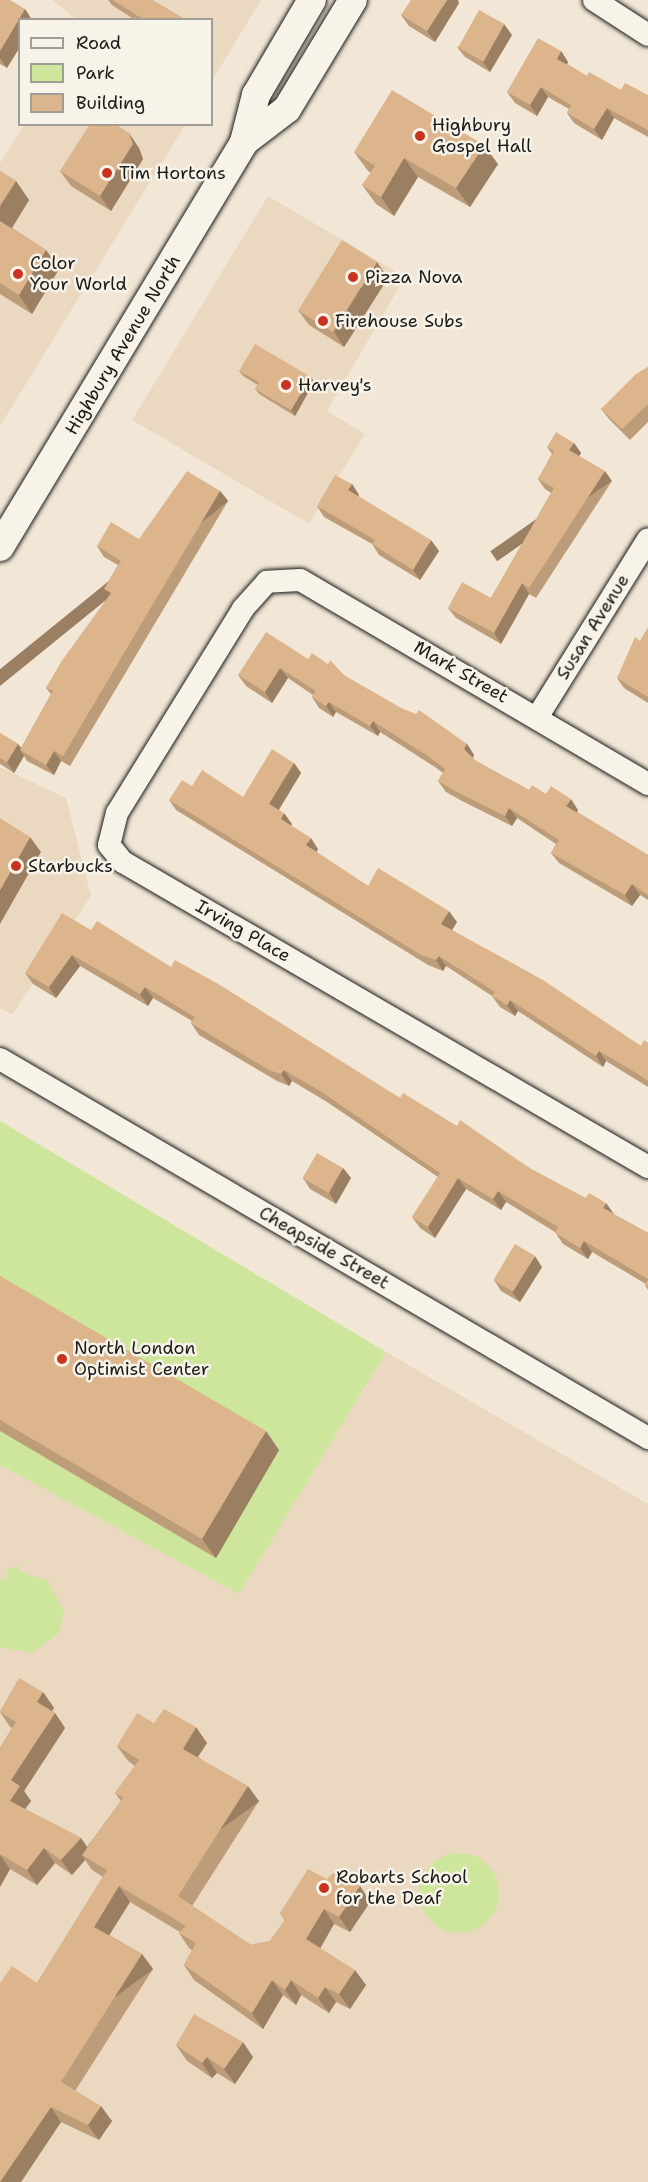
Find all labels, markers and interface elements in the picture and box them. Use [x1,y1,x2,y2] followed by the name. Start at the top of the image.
[18,18,213,126] legend
[76,31,121,55] text: Road
[76,61,115,85] text: Park
[76,91,145,115] text: Building
[432,115,532,158] place label: Highbury Gospel Hall
[413,129,427,143] marker: Highbury Gospel Hall
[119,162,226,184] place label: Tim Hortons
[100,166,114,180] marker: Tim Hortons
[61,251,185,439] street label: Highbury Avenue North
[30,253,127,296] place label: Color Your World
[365,266,463,288] place label: Pizza Nova
[11,267,25,281] marker: Color Your World
[346,270,360,284] marker: Pizza Nova
[335,310,463,332] place label: Firehouse Subs
[316,314,330,328] marker: Firehouse Subs
[298,374,372,396] place label: Harvey's
[279,378,293,392] marker: Harvey's
[552,570,634,684] street label: Susan Avenue
[410,636,512,708] street label: Mark Street
[28,855,113,877] place label: Starbucks
[9,859,23,873] marker: Starbucks
[192,895,294,967] street label: Irving Place
[255,1202,393,1294] street label: Cheapside Street
[74,1338,209,1380] place label: North London Optimist Center
[55,1352,69,1366] marker: North London Optimist Center
[336,1867,468,1910] place label: Robarts School for the Deaf
[317,1881,331,1895] marker: Robarts School for the Deaf

